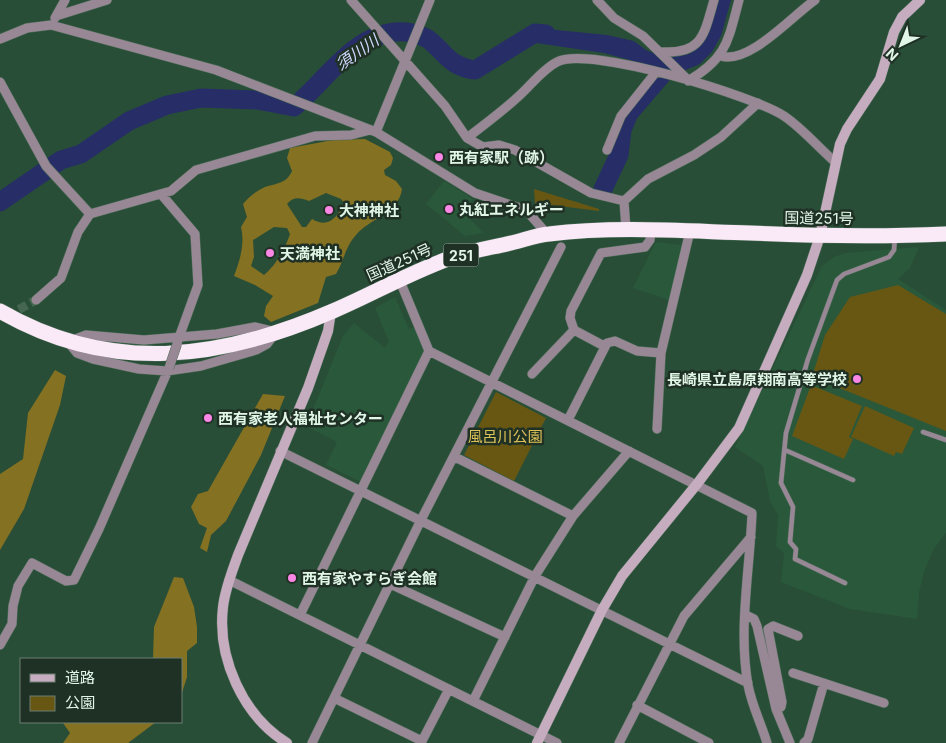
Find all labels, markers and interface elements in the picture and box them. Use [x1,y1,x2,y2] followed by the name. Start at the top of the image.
[876,20,926,70] north arrow
[332,29,384,74] water label: 須川川
[882,45,901,65] text: N
[449,148,554,167] place label: 西有家駅（跡）
[433,151,445,163] marker: 西有家駅（跡）
[459,200,564,219] place label: 丸紅エネルギー
[339,201,399,220] place label: 大神神社
[443,203,455,215] marker: 丸紅エネルギー
[323,204,335,216] marker: 大神神社
[784,208,854,228] street label: 国道251号
[363,239,435,285] street label: 国道251号
[280,244,340,263] place label: 天満神社
[444,244,478,266] road number: 251
[264,247,276,259] marker: 天満神社
[667,370,847,389] place label: 長崎県立島原翔南高等学校
[851,373,863,385] marker: 長崎県立島原翔南高等学校
[218,409,383,428] place label: 西有家老人福祉センター
[202,412,214,424] marker: 西有家老人福祉センター
[467,427,543,446] park label: 風呂川公園
[302,569,437,588] place label: 西有家やすらぎ会館
[286,572,298,584] marker: 西有家やすらぎ会館
[20,658,182,723] legend
[65,668,95,687] text: 道路
[65,693,95,712] text: 公園

